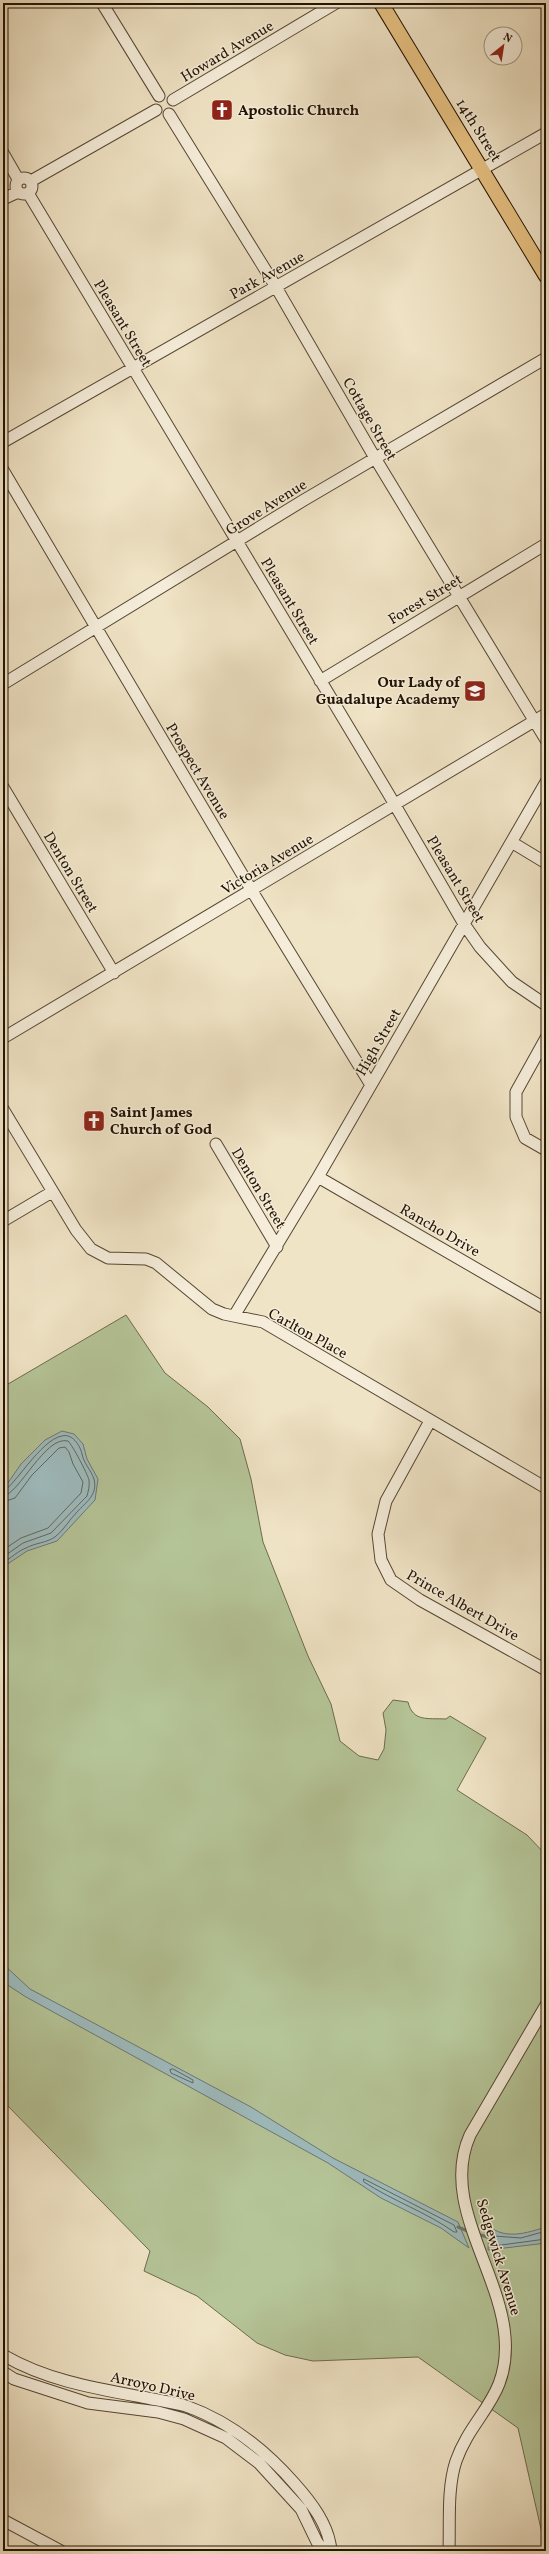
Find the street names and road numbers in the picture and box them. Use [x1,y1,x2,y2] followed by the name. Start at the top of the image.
[177,16,278,88] street label: Howard Avenue
[450,95,506,167] street label: 14th Street
[226,247,309,306] street label: Park Avenue
[87,276,156,371] street label: Pleasant Street
[336,374,401,465] street label: Cottage Street
[222,475,311,542] street label: Grove Avenue
[254,554,323,649] street label: Pleasant Street
[385,570,467,631] street label: Forest Street
[160,720,234,824] street label: Prospect Avenue
[37,828,102,917] street label: Denton Street
[218,829,318,901] street label: Victoria Avenue
[420,832,489,927] street label: Pleasant Street
[352,1005,407,1080] street label: High Street
[225,1144,290,1233] street label: Denton Street
[395,1200,483,1263] street label: Rancho Drive
[264,1304,351,1365] street label: Carlton Place
[402,1565,522,1647] street label: Prince Albert Drive
[470,2196,525,2318] street label: Sedgewick Avenue
[108,2367,197,2407] street label: Arroyo Drive

